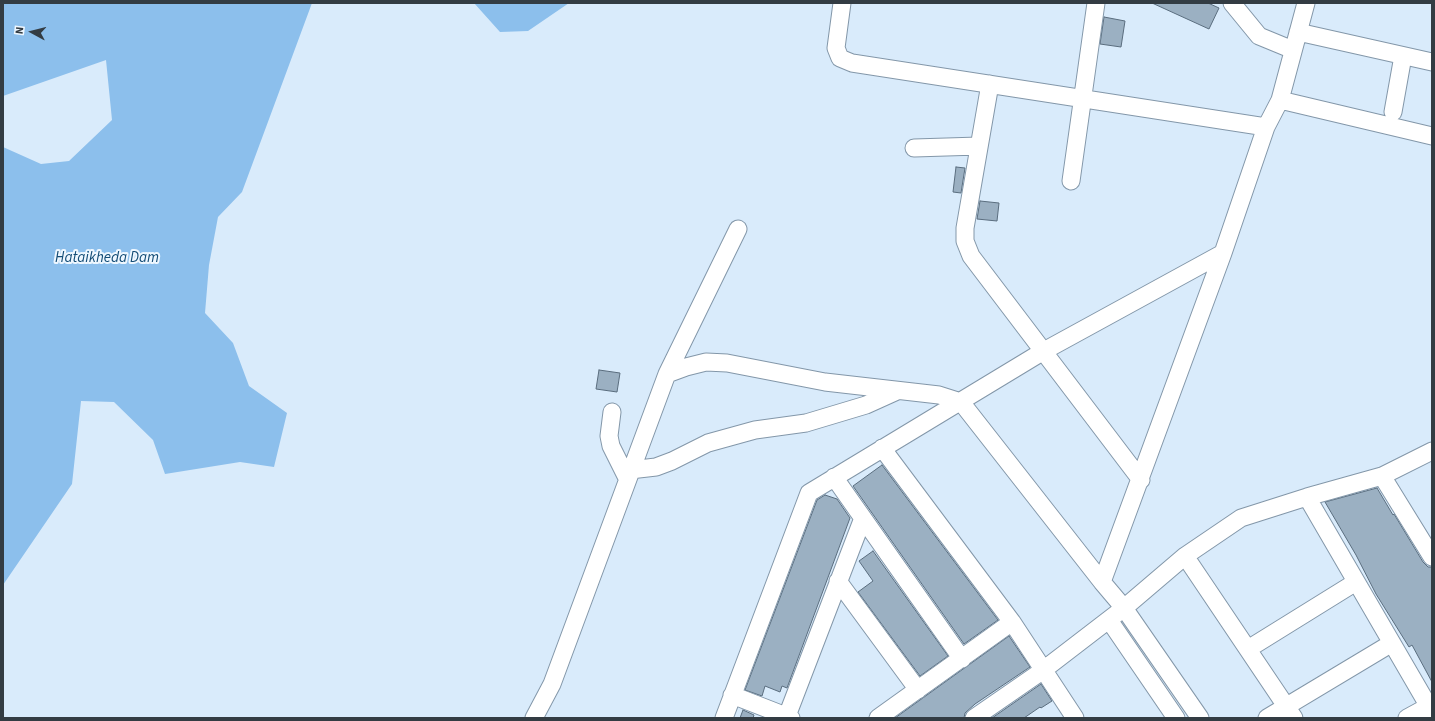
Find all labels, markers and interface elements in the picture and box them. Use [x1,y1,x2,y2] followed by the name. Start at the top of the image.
[12,12,52,52] north arrow
[12,26,27,35] text: N
[55,250,159,268] water label: Hataikheda Dam

